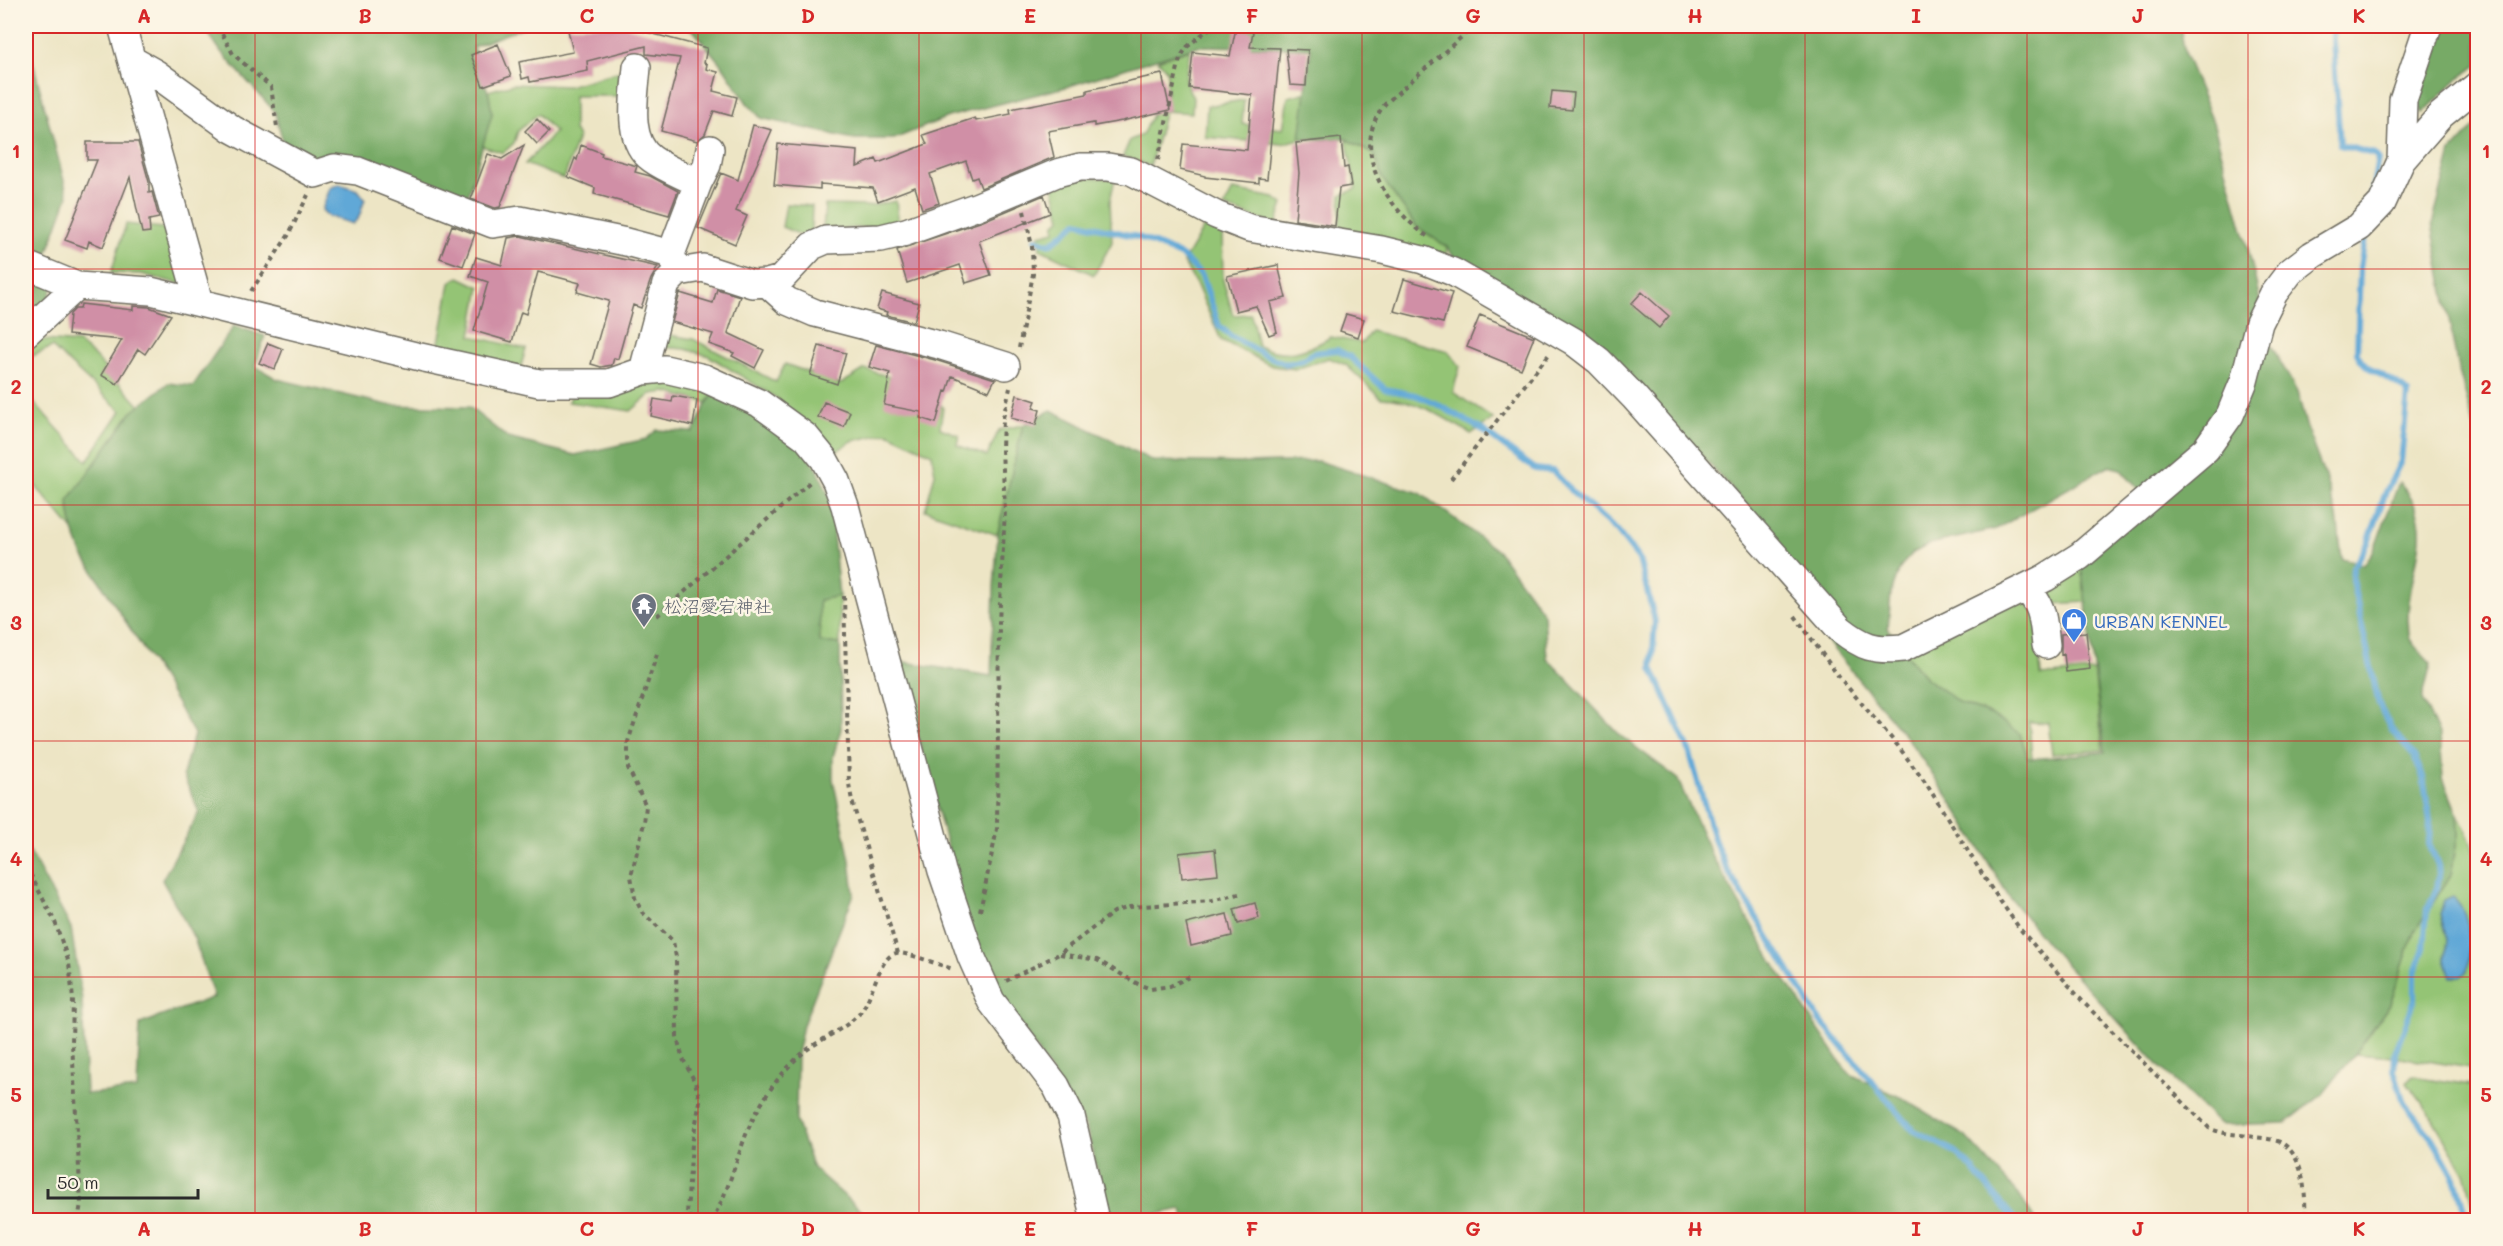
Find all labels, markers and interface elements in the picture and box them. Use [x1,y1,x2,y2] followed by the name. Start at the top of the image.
[137,2,151,28] text: A
[358,2,372,28] text: B
[580,2,595,28] text: C
[801,2,815,28] text: D
[1024,2,1036,28] text: E
[1246,2,1259,28] text: F
[1465,2,1481,28] text: G
[1687,2,1703,28] text: H
[1911,2,1921,28] text: I
[2131,2,2145,28] text: J
[2352,2,2366,28] text: K
[12,137,20,163] text: 1
[2482,137,2490,163] text: 1
[10,373,22,399] text: 2
[2480,373,2492,399] text: 2
[629,591,659,629] temple icon: 松沼愛宕神社
[664,594,772,618] place label: 松沼愛宕神社
[2059,606,2089,644] shop icon: URBAN KENNEL
[10,609,22,635] text: 3
[2094,609,2228,633] place label: URBAN KENNEL
[2480,609,2492,635] text: 3
[10,845,23,871] text: 4
[2480,845,2493,871] text: 4
[10,1081,22,1107] text: 5
[2480,1081,2492,1107] text: 5
[48,1162,198,1200] scale bar
[57,1170,99,1194] text: 50 m
[137,1215,151,1241] text: A
[358,1215,372,1241] text: B
[580,1215,595,1241] text: C
[801,1215,815,1241] text: D
[1024,1215,1036,1241] text: E
[1246,1215,1259,1241] text: F
[1465,1215,1481,1241] text: G
[1687,1215,1703,1241] text: H
[1911,1215,1921,1241] text: I
[2131,1215,2145,1241] text: J
[2352,1215,2366,1241] text: K

